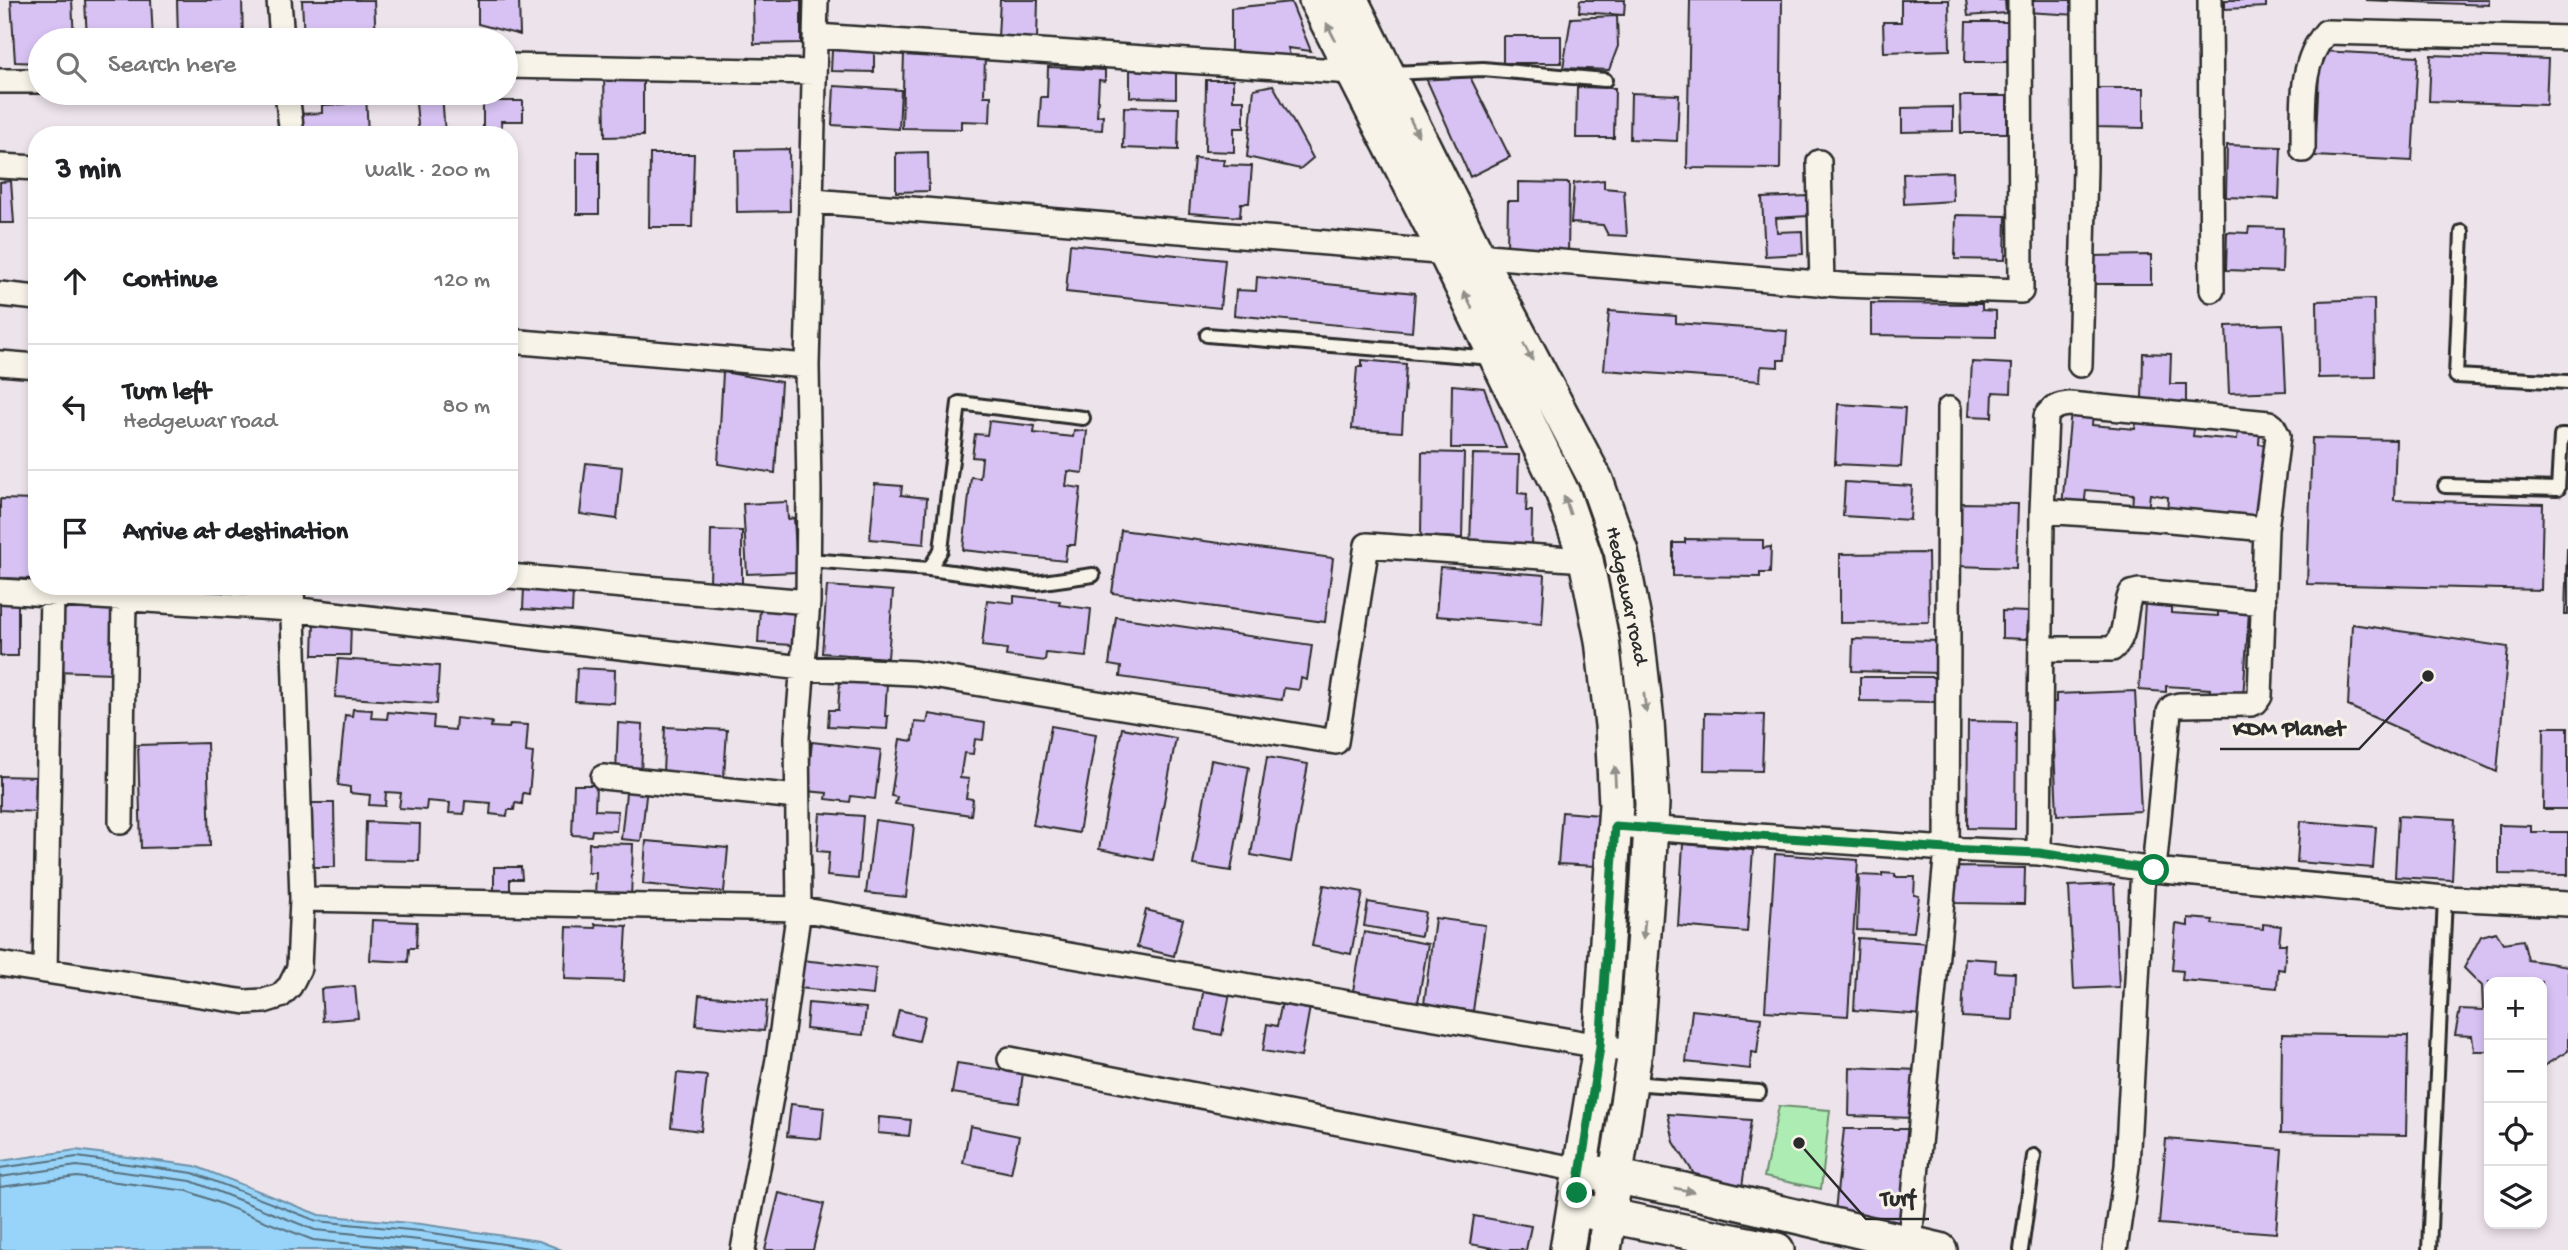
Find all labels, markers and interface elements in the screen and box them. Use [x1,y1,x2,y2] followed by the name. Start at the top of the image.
[1326,22,1337,42] one-way arrow
[28,28,518,105] search box
[52,48,90,86] icon: search
[108,51,236,82] text: Search here
[1409,117,1420,137] one-way arrow
[56,154,121,189] text: 3 min
[365,158,490,185] text: Walk · 200 m
[56,262,94,300] icon: ahead
[123,266,217,297] text: Continue
[435,268,490,295] text: 120 m
[1463,290,1474,310] one-way arrow
[1522,342,1534,362] one-way arrow
[123,378,211,409] text: Turn left
[56,388,94,426] icon: left
[443,394,490,421] text: 80 m
[123,409,277,436] text: Hedgewar road
[1561,494,1572,515] one-way arrow
[56,514,94,552] icon: arrive
[123,518,348,549] text: Arrive at destination
[1598,525,1652,669] street label: Hedgewar road
[1640,692,1651,714] one-way arrow
[2220,705,2359,749] callout: KDM Planet
[2232,717,2347,744] text: KDM Planet
[1609,764,1620,786] one-way arrow
[2138,854,2169,885] route start
[1638,919,1649,941] one-way arrow
[2484,977,2547,1229] map controls
[2484,977,2547,1040] button: +
[2484,1040,2547,1103] button: −
[2484,1103,2547,1166] button: locate
[2484,1166,2547,1229] button: layers
[1866,1175,1929,1219] callout: Turf
[1561,1177,1592,1208] route end
[1673,1184,1695,1195] one-way arrow
[1879,1187,1917,1214] text: Turf

